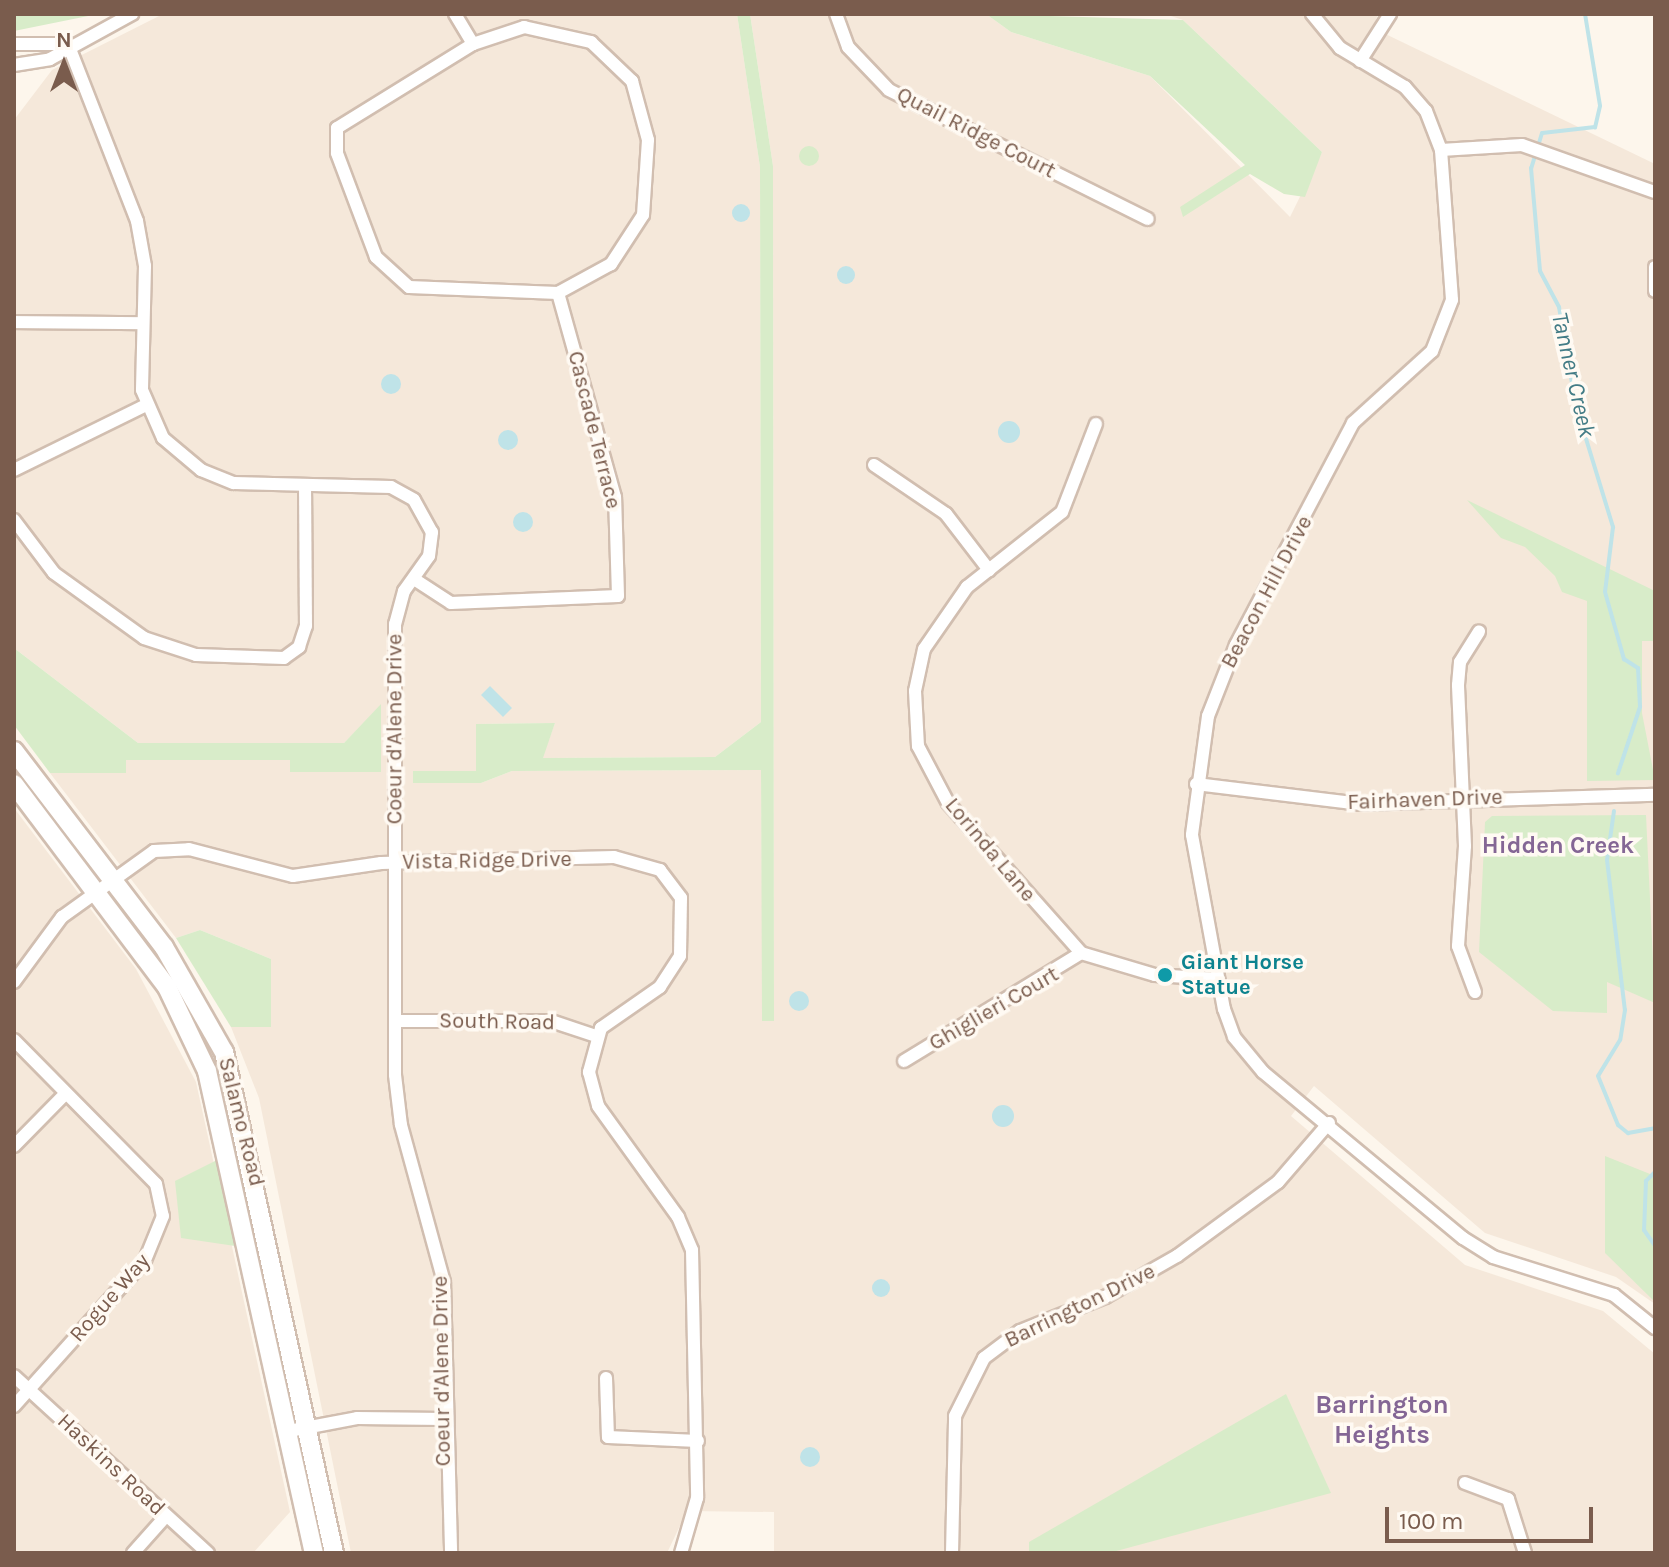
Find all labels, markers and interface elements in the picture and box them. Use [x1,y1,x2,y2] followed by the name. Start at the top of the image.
[24,24,104,104] north arrow
[56,27,72,53] text: N
[892,82,1060,184] street label: Quail Ridge Court
[1545,310,1601,440] water label: Tanner Creek
[562,348,626,512] street label: Cascade Terrace
[1216,511,1318,673] street label: Beacon Hill Drive
[382,634,408,824] street label: Coeur d'Alene Drive
[1347,784,1503,816] street label: Fairhaven Drive
[939,793,1041,907] street label: Lorinda Lane
[1482,832,1634,860] district label: Hidden Creek
[402,846,572,876] street label: Vista Ridge Drive
[1181,949,1304,1000] place label: Giant Horse Statue
[925,961,1063,1057] street label: Ghiglieri Court
[1156,966,1174,984] marker: Giant Horse Statue
[439,1008,555,1036] street label: South Road
[212,1055,270,1189] street label: Salamo Road
[64,1248,156,1348] street label: Rogue Way
[1000,1258,1160,1354] street label: Barrington Drive
[427,1275,457,1467] street label: Coeur d'Alene Drive
[1315,1389,1449,1450] district label: Barrington Heights
[52,1408,170,1522] street label: Haskins Road
[1389,1491,1597,1541] scale bar
[1399,1507,1464,1535] text: 100 m

